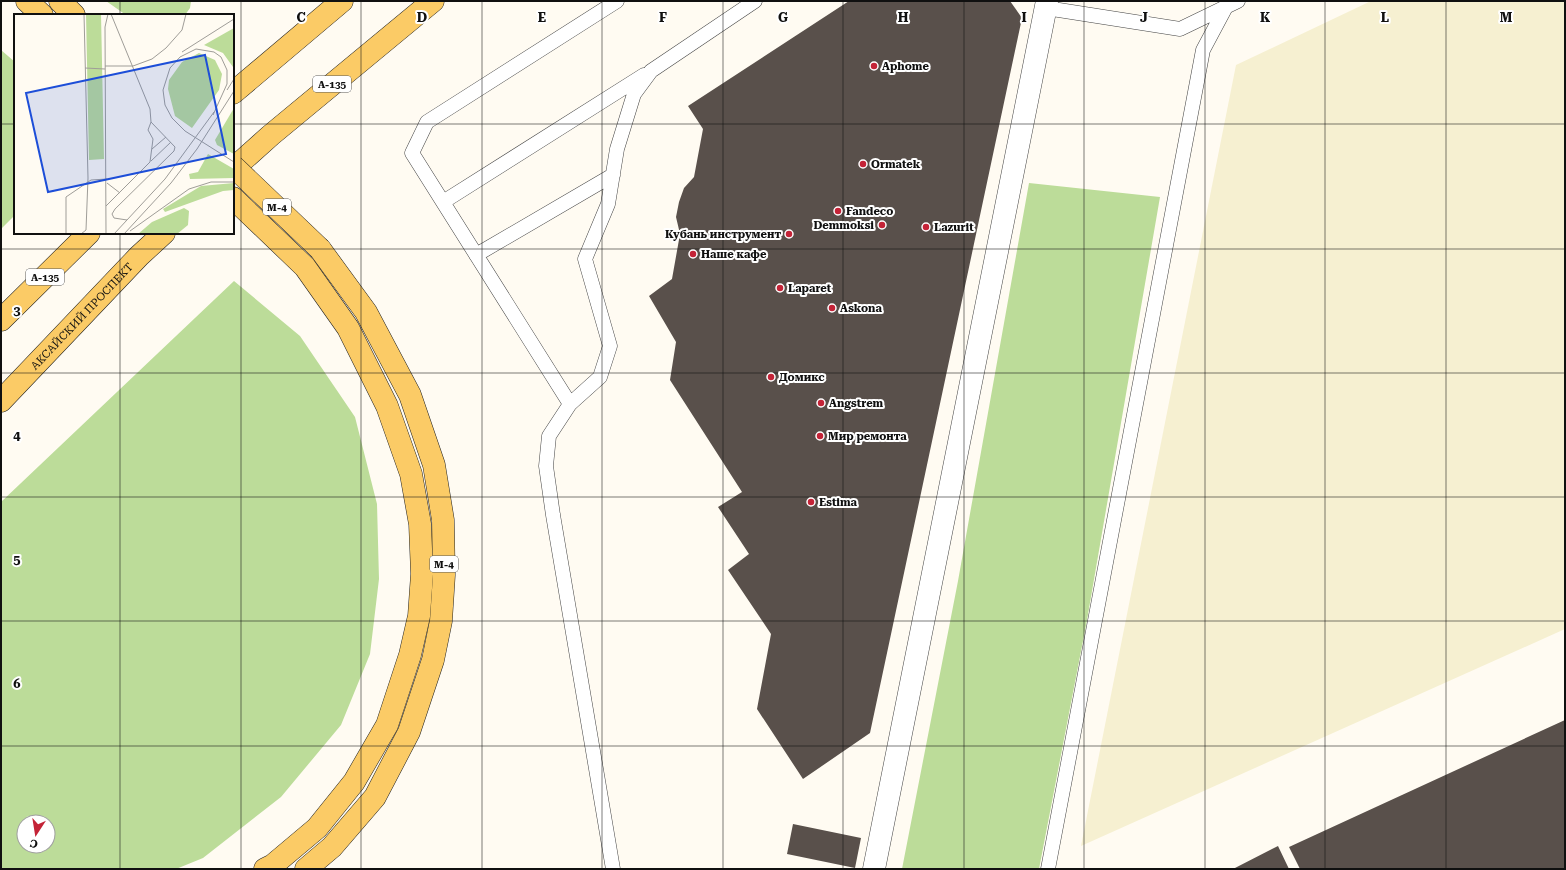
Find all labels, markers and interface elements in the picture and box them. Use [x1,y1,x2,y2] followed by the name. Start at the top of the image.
[296,10,306,25] text: C
[417,10,427,25] text: D
[538,10,546,25] text: E
[659,10,667,25] text: F
[778,10,788,25] text: G
[898,10,909,25] text: H
[1021,10,1027,25] text: I
[1140,10,1148,25] text: J
[1260,10,1271,25] text: K
[1381,10,1389,25] text: L
[1500,10,1513,25] text: M
[14,14,234,234] inset map
[882,60,929,73] place label: Aphome
[869,61,879,71] marker: Aphome
[313,76,351,92] road number: А-135
[871,158,921,171] place label: Ormatek
[858,159,868,169] marker: Ormatek
[263,199,291,215] road number: М-4
[846,205,893,218] place label: Fandeco
[833,206,843,216] marker: Fandeco
[813,219,874,232] place label: Demmoksi
[877,220,887,230] marker: Demmoksi
[934,221,974,234] place label: Lazurit
[921,222,931,232] marker: Lazurit
[665,228,781,241] place label: Кубань инструмент
[784,229,794,239] marker: Кубань инструмент
[701,248,767,261] place label: Наше кафе
[688,249,698,259] marker: Наше кафе
[28,261,136,373] street label: АКСАЙСКИЙ ПРОСПЕКТ
[26,269,64,285] road number: А-135
[788,282,832,295] place label: Laparet
[775,283,785,293] marker: Laparet
[840,302,882,315] place label: Askona
[13,303,21,318] text: 3
[827,303,837,313] marker: Askona
[779,371,825,384] place label: Домикс
[766,372,776,382] marker: Домикс
[829,397,884,410] place label: Angstrem
[816,398,826,408] marker: Angstrem
[13,428,21,443] text: 4
[828,430,907,443] place label: Мир ремонта
[815,431,825,441] marker: Мир ремонта
[819,496,858,509] place label: Estima
[806,497,816,507] marker: Estima
[13,552,21,567] text: 5
[430,556,458,572] road number: М-4
[13,676,21,691] text: 6
[16,814,56,854] north arrow
[29,836,39,850] text: С

